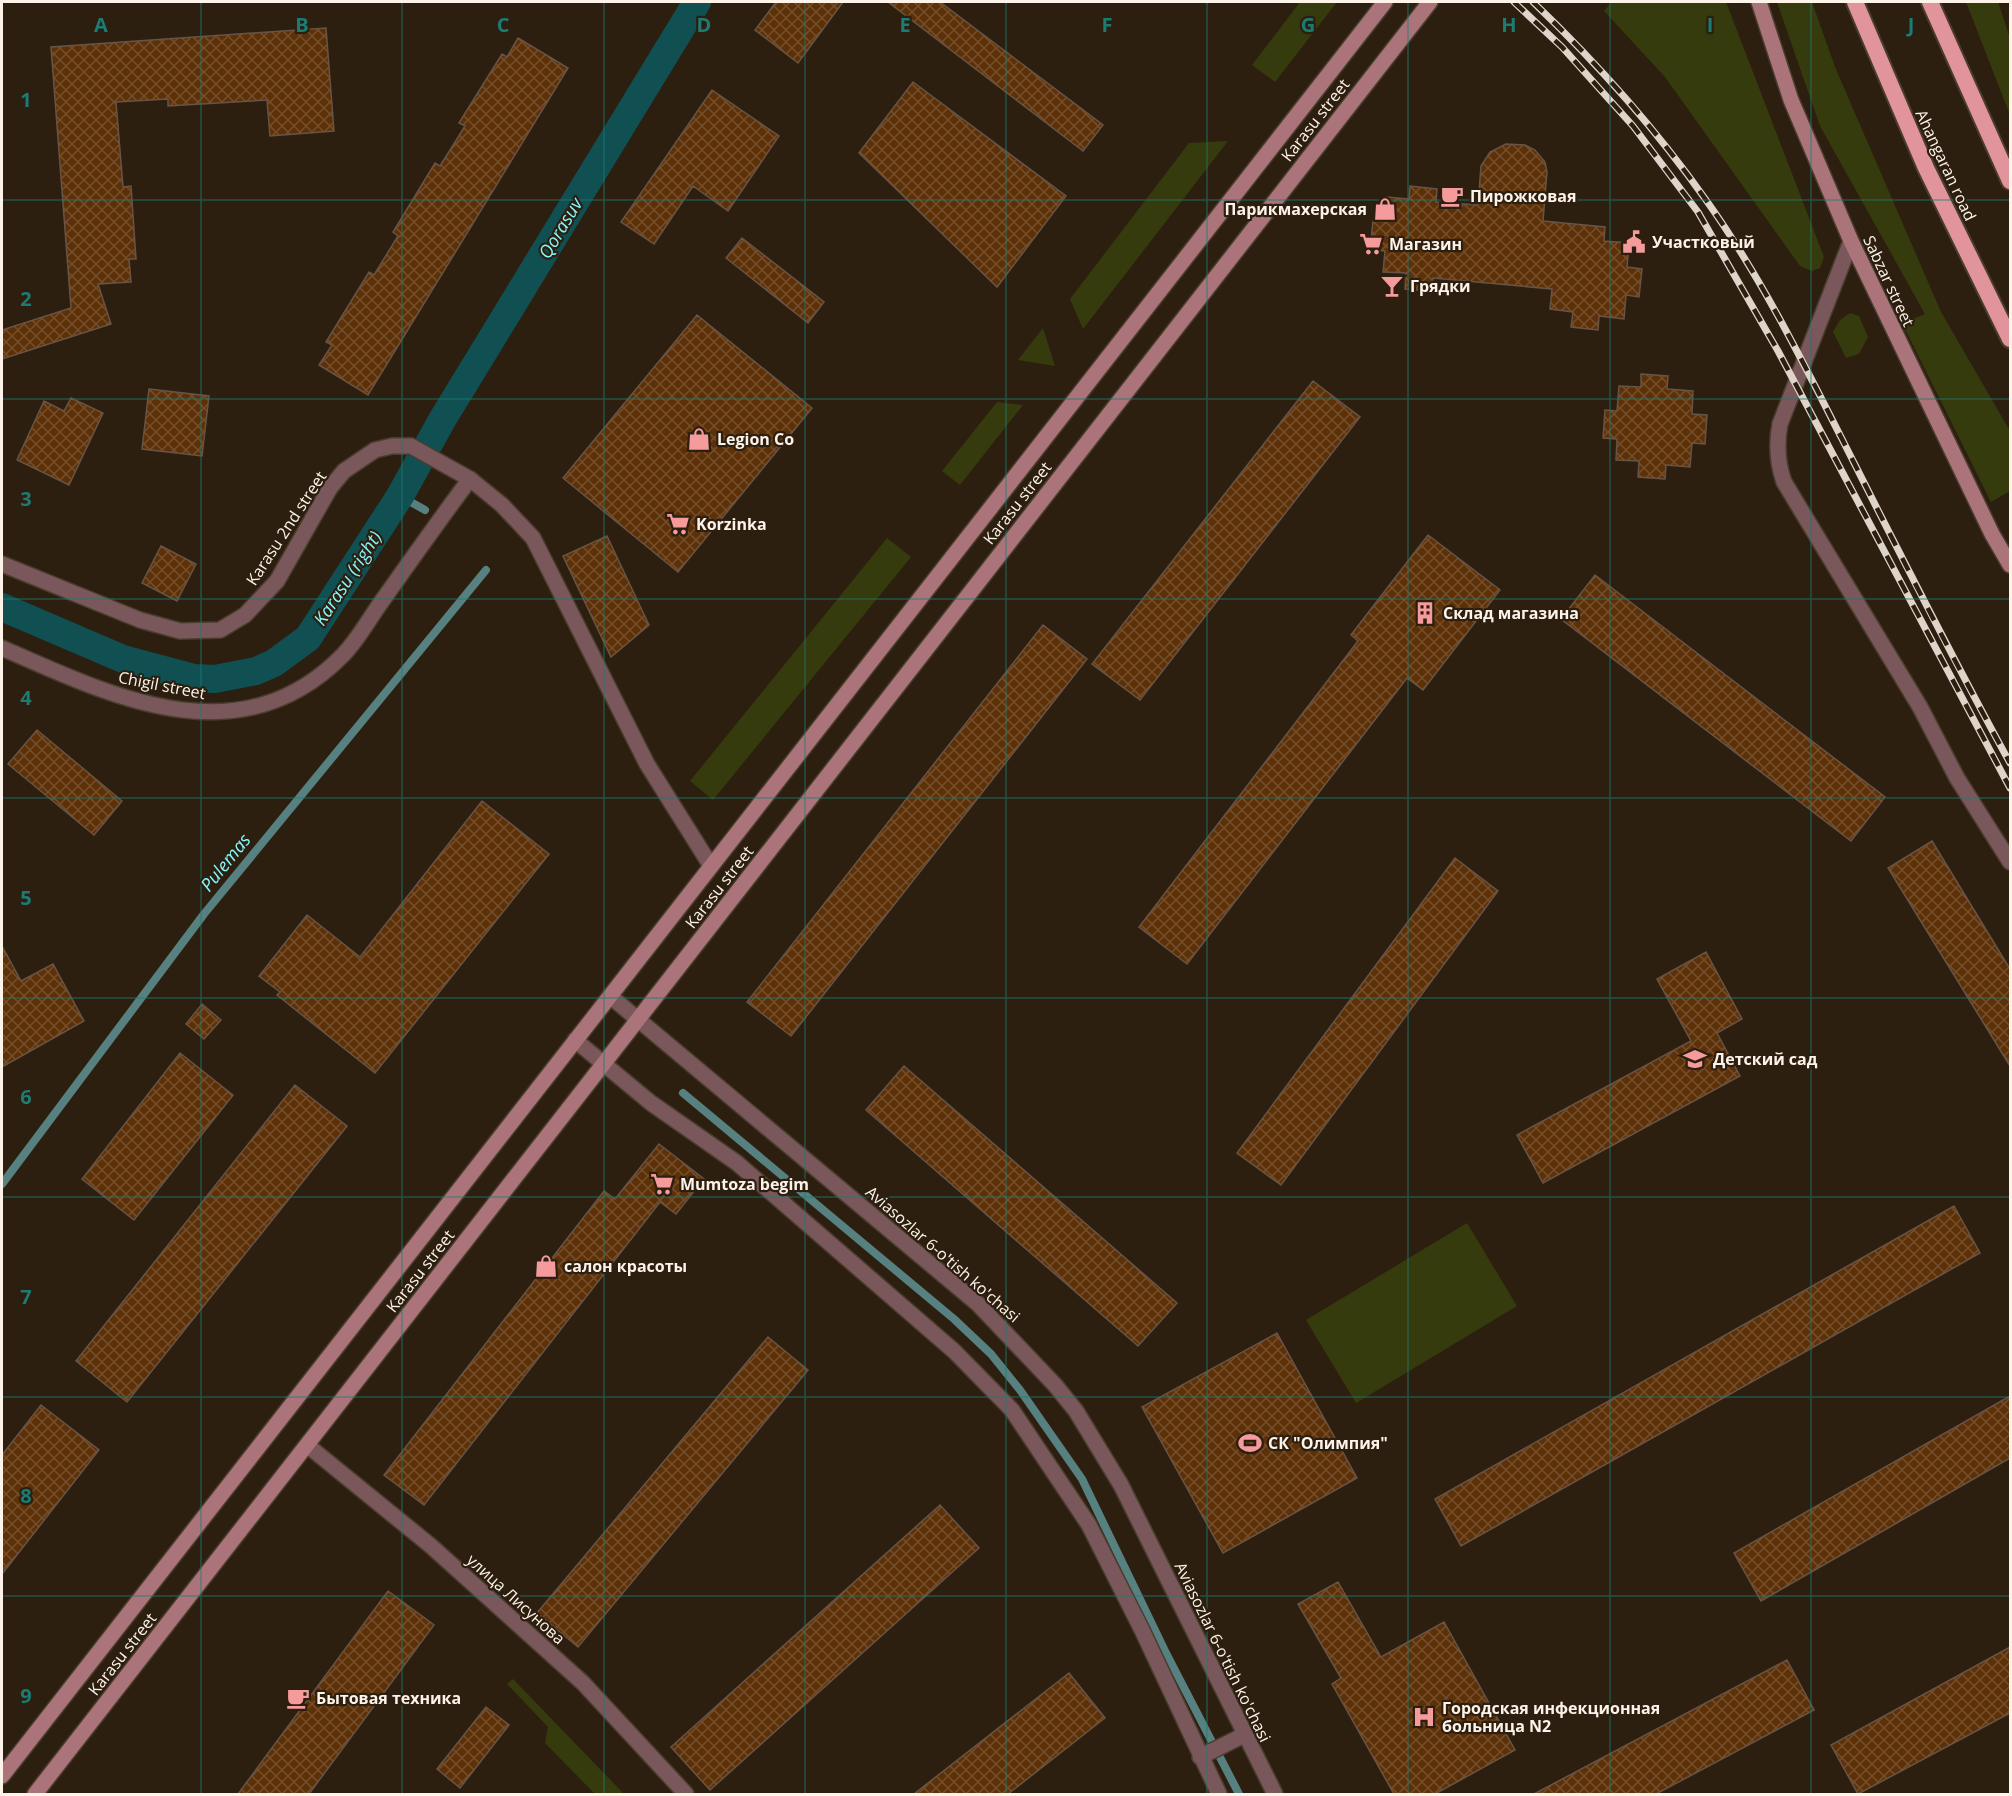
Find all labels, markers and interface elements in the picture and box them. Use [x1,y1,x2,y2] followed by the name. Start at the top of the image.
[94,11,108,38] text: A
[295,11,309,38] text: B
[497,11,510,38] text: C
[697,11,711,38] text: D
[899,11,911,38] text: E
[1102,11,1112,38] text: F
[1301,11,1315,38] text: G
[1501,11,1517,38] text: H
[1707,11,1713,38] text: I
[1906,11,1914,38] text: J
[1276,74,1354,166] street label: Karasu street
[20,86,32,113] text: 1
[1911,106,1981,224] street label: Ahangaran road
[1439,183,1465,209] cafe icon: Пирожковая
[1470,185,1576,207] place label: Пирожковая
[533,192,588,263] water label: Qorasuv
[1372,196,1398,222] shop icon: Парикмахерская
[1225,198,1367,220] place label: Парикмахерская
[1621,229,1647,255] public building icon: Участковый
[1358,231,1384,257] supermarket icon: Магазин
[1652,231,1755,253] place label: Участковый
[1858,232,1920,330] street label: Sabzar street
[1389,233,1462,255] place label: Магазин
[1379,273,1405,299] bar icon: Грядки
[1410,275,1471,297] place label: Грядки
[20,285,32,312] text: 2
[686,426,712,452] shop icon: Legion Co
[717,428,794,450] place label: Legion Co
[978,457,1056,549] street label: Karasu street
[241,466,331,589] street label: Karasu 2nd street
[20,485,32,512] text: 3
[665,511,691,537] supermarket icon: Korzinka
[696,513,767,535] place label: Korzinka
[308,526,386,630] water label: Karasu (right)
[1412,600,1438,626] building icon: Склад магазина
[1443,602,1579,624] place label: Склад магазина
[117,666,208,704] street label: Chigil street
[20,684,32,711] text: 4
[194,828,256,896] water label: Pulemas
[680,841,758,933] street label: Karasu street
[20,884,32,911] text: 5
[1682,1046,1708,1072] school or university icon: Детский сад
[1713,1048,1818,1070] place label: Детский сад
[20,1083,32,1110] text: 6
[649,1171,675,1197] supermarket icon: Mumtoza begim
[680,1173,809,1195] place label: Mumtoza begim
[861,1181,1025,1327] street label: Aviasozlar 6-o'tish ko'chasi
[381,1225,459,1317] street label: Karasu street
[533,1253,559,1279] shop icon: салон красоты
[564,1255,687,1277] place label: салон красоты
[20,1283,32,1310] text: 7
[1237,1430,1263,1456] sports icon: СК "Олимпия"
[1268,1432,1388,1454] place label: СК "Олимпия"
[20,1482,32,1509] text: 8
[462,1549,570,1649] street label: улица Лисунова
[1170,1558,1276,1746] street label: Aviasozlar 6-o'tish ko'chasi
[83,1608,161,1700] street label: Karasu street
[20,1682,32,1709] text: 9
[285,1685,311,1711] cafe icon: Бытовая техника
[316,1687,461,1709] place label: Бытовая техника
[1442,1697,1660,1737] place label: Городская инфекционная больница N2
[1411,1704,1437,1730] hospital icon: Городская инфекционная больница N2

